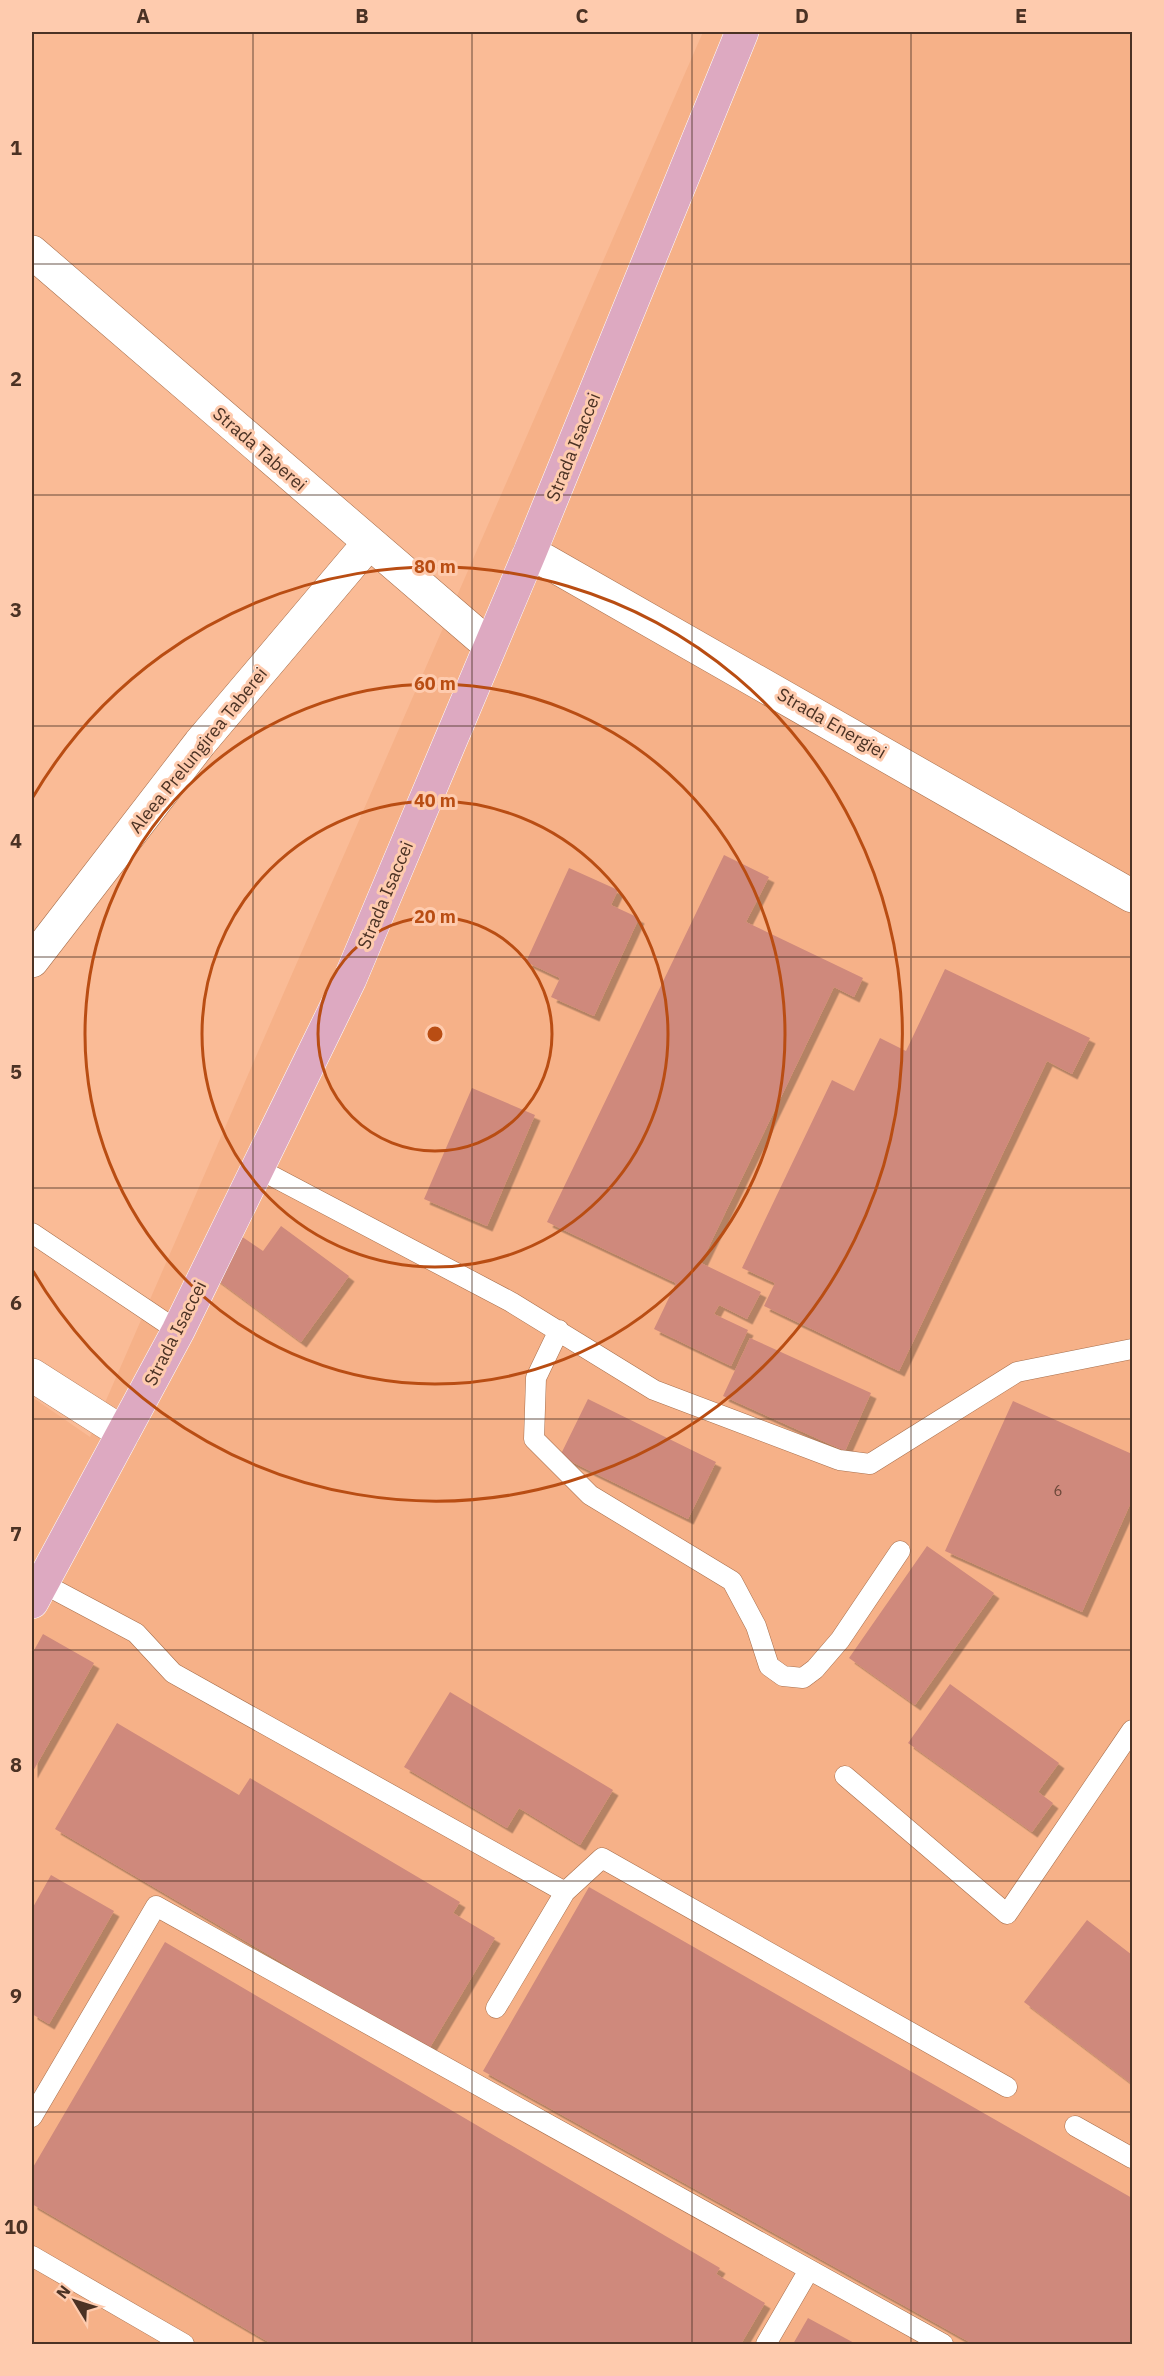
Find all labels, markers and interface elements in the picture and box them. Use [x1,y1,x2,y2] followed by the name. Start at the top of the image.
[136,2,150,29] text: A
[355,2,369,29] text: B
[575,2,589,29] text: C
[795,2,809,29] text: D
[1015,2,1027,29] text: E
[10,134,22,161] text: 1
[10,365,22,392] text: 2
[541,389,605,505] street label: Strada Isaccei
[208,402,312,496] street label: Strada Taberei
[414,555,456,578] text: 80 m
[10,596,22,623] text: 3
[124,662,272,838] street label: Aleea Prelungirea Taberei
[414,672,456,695] text: 60 m
[773,682,891,764] street label: Strada Energiei
[414,789,456,812] text: 40 m
[10,827,22,854] text: 4
[352,838,418,952] street label: Strada Isaccei
[414,905,456,928] text: 20 m
[425,1024,445,1044] centre of rings
[10,1058,22,1085] text: 5
[139,1277,211,1389] street label: Strada Isaccei
[10,1289,22,1316] text: 6
[1053,1481,1063,1500] house number: 6
[10,1520,22,1547] text: 7
[10,1751,22,1778] text: 8
[10,1982,22,2009] text: 9
[4,2213,28,2240] text: 10
[45,2271,105,2331] north arrow
[52,2281,75,2302] text: N

